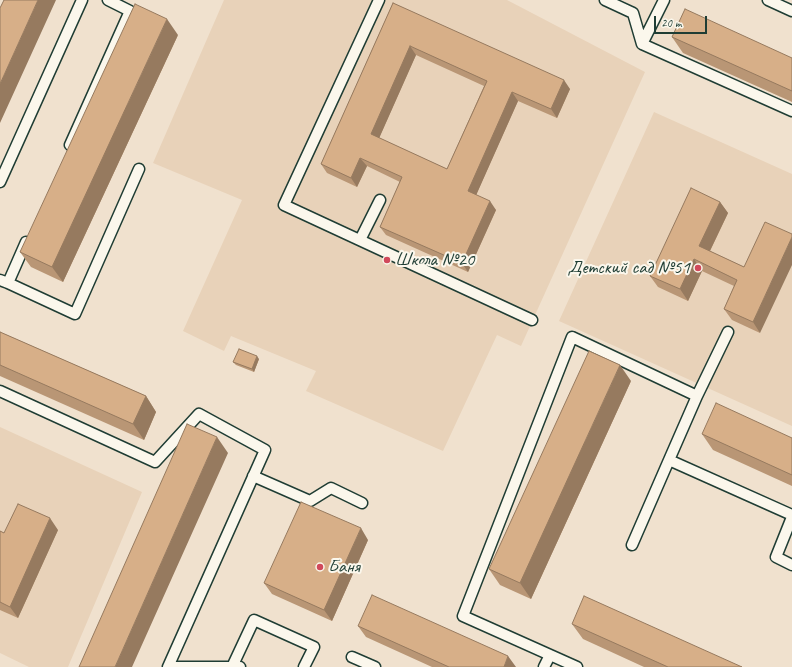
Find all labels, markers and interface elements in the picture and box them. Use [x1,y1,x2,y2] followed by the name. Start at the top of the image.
[656,8,709,34] scale bar
[661,15,681,31] text: 20 m
[395,249,474,271] place label: Школа №20
[382,255,392,265] marker: Школа №20
[567,257,690,279] place label: Детский сад №51
[693,263,703,273] marker: Детский сад №51
[328,556,360,578] place label: Баня
[315,562,325,572] marker: Баня

